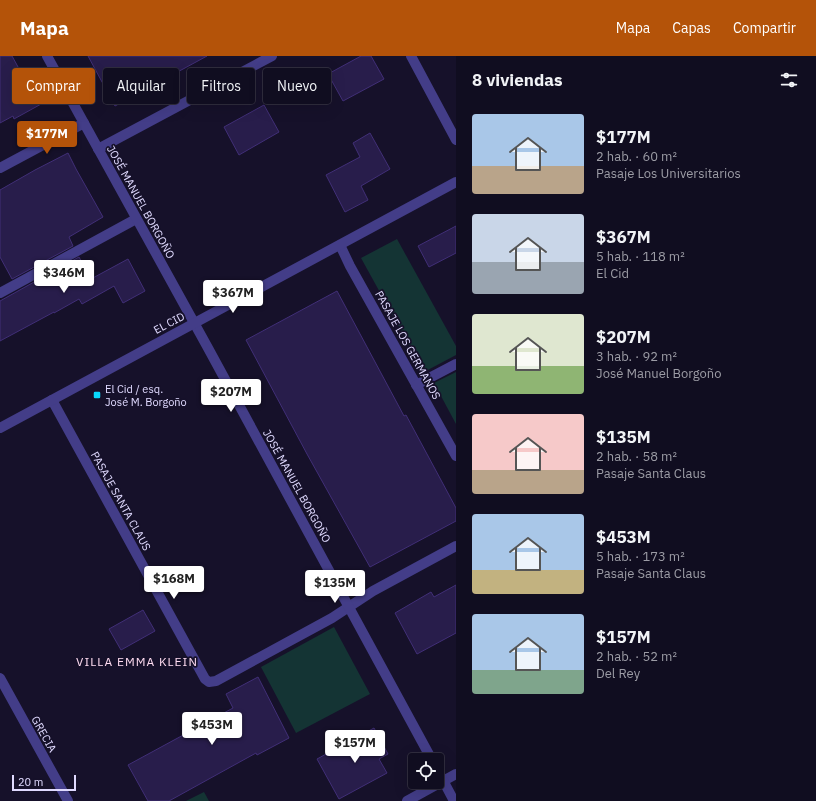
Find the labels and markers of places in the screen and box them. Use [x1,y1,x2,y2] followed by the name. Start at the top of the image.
[19,121,75,155] pin: $177M
[36,260,92,294] pin: $346M
[205,280,261,314] pin: $367M
[203,379,259,413] pin: $207M
[105,382,187,409] place label: El Cid / esq. José M. Borgoño
[92,390,102,400] marker: El Cid / esq. José M. Borgoño
[146,566,202,600] pin: $168M
[307,570,363,604] pin: $135M
[184,712,240,746] pin: $453M
[327,730,383,764] pin: $157M

